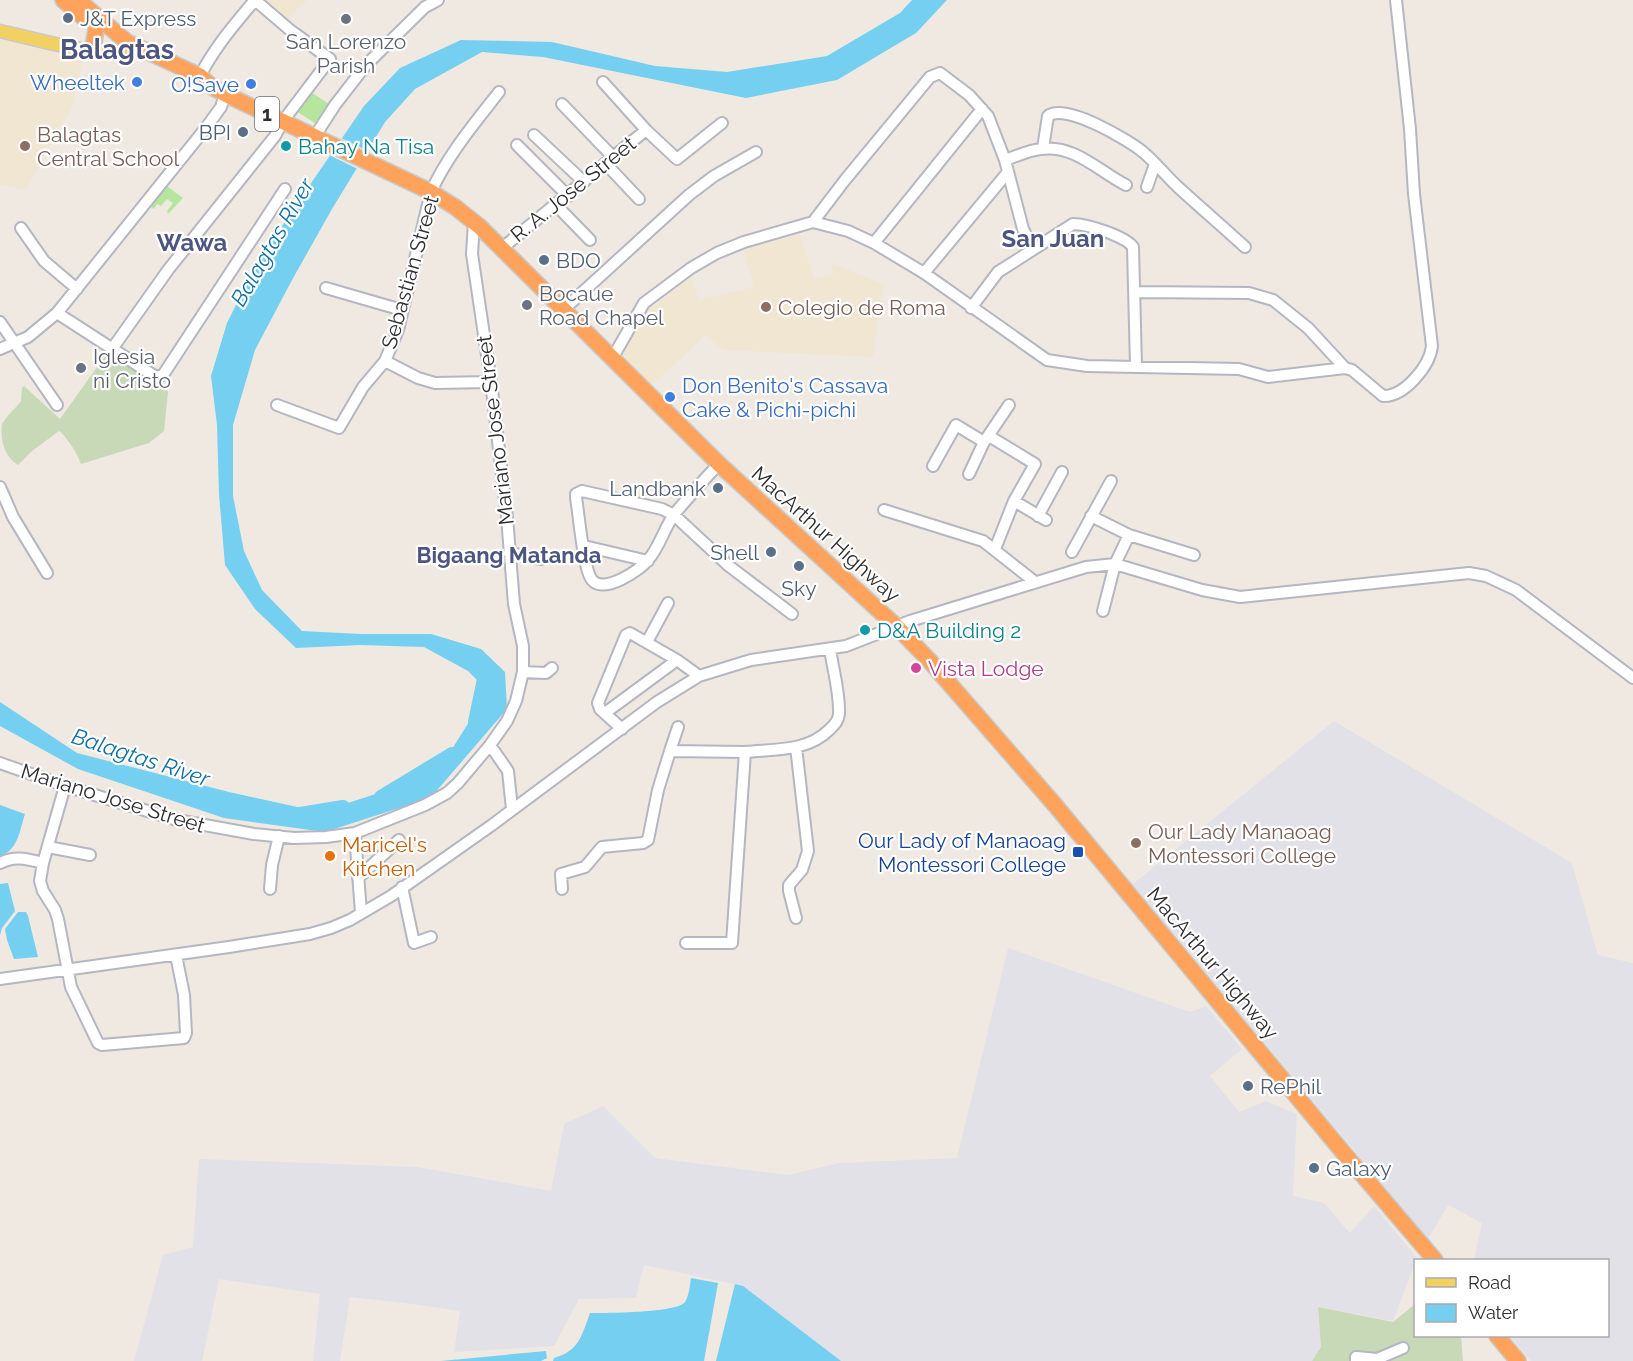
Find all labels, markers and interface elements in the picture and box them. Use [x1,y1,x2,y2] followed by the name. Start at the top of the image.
[80,6,196,31] place label: J&T Express
[61,11,75,25] marker: J&T Express
[339,12,353,26] marker: San Lorenzo Parish
[286,29,406,78] place label: San Lorenzo Parish
[60,34,174,65] district label: Balagtas
[30,70,125,95] place label: Wheeltek
[171,72,239,97] place label: O!Save
[130,75,144,89] marker: Wheeltek
[244,77,258,91] marker: O!Save
[255,97,279,131] road number: 1
[199,120,231,145] place label: BPI
[37,122,180,171] place label: Balagtas Central School
[236,125,250,139] marker: BPI
[505,131,641,247] street label: R. A. Jose Street
[298,134,434,159] place label: Bahay Na Tisa
[18,139,32,153] marker: Balagtas Central School
[279,139,293,153] marker: Bahay Na Tisa
[225,172,320,311] water label: Balagtas River
[376,192,444,352] street label: Sebastian Street
[1002,224,1104,253] district label: San Juan
[157,228,228,257] district label: Wawa
[556,248,601,273] place label: BDO
[537,253,551,267] marker: BDO
[539,281,664,330] place label: Bocaue Road Chapel
[778,295,946,320] place label: Colegio de Roma
[520,298,534,312] marker: Bocaue Road Chapel
[759,300,773,314] marker: Colegio de Roma
[471,334,519,526] street label: Mariano Jose Street
[93,344,171,393] place label: Iglesia ni Cristo
[74,361,88,375] marker: Iglesia ni Cristo
[682,373,888,422] place label: Don Benito's Cassava Cake & Pichi-pichi
[663,390,677,404] marker: Don Benito's Cassava Cake & Pichi-pichi
[747,461,905,607] street label: MacArthur Highway
[609,476,706,501] place label: Landbank
[711,481,725,495] marker: Landbank
[710,540,759,565] place label: Shell
[417,542,601,568] district label: Bigaang Matanda
[764,545,778,559] marker: Shell
[792,559,806,573] marker: Sky
[781,576,817,601] place label: Sky
[877,618,1021,643] place label: D&A Building 2
[858,623,872,637] marker: D&A Building 2
[928,656,1044,681] place label: Vista Lodge
[909,661,923,675] marker: Vista Lodge
[69,722,215,792] water label: Balagtas River
[18,758,208,838] street label: Mariano Jose Street
[1148,819,1336,868] place label: Our Lady Manaoag Montessori College
[858,828,1066,877] place label: Our Lady of Manaoag Montessori College
[342,832,427,881] place label: Maricel's Kitchen
[1129,836,1143,850] marker: Our Lady Manaoag Montessori College
[1071,845,1085,859] marker: Our Lady of Manaoag Montessori College
[323,849,337,863] marker: Maricel's Kitchen
[1142,882,1284,1044] street label: MacArthur Highway
[1260,1074,1321,1099] place label: RePhil
[1241,1079,1255,1093] marker: RePhil
[1326,1156,1392,1181] place label: Galaxy
[1307,1161,1321,1175] marker: Galaxy
[1414,1259,1609,1337] legend
[1468,1272,1511,1293] text: Road
[1468,1302,1519,1323] text: Water

